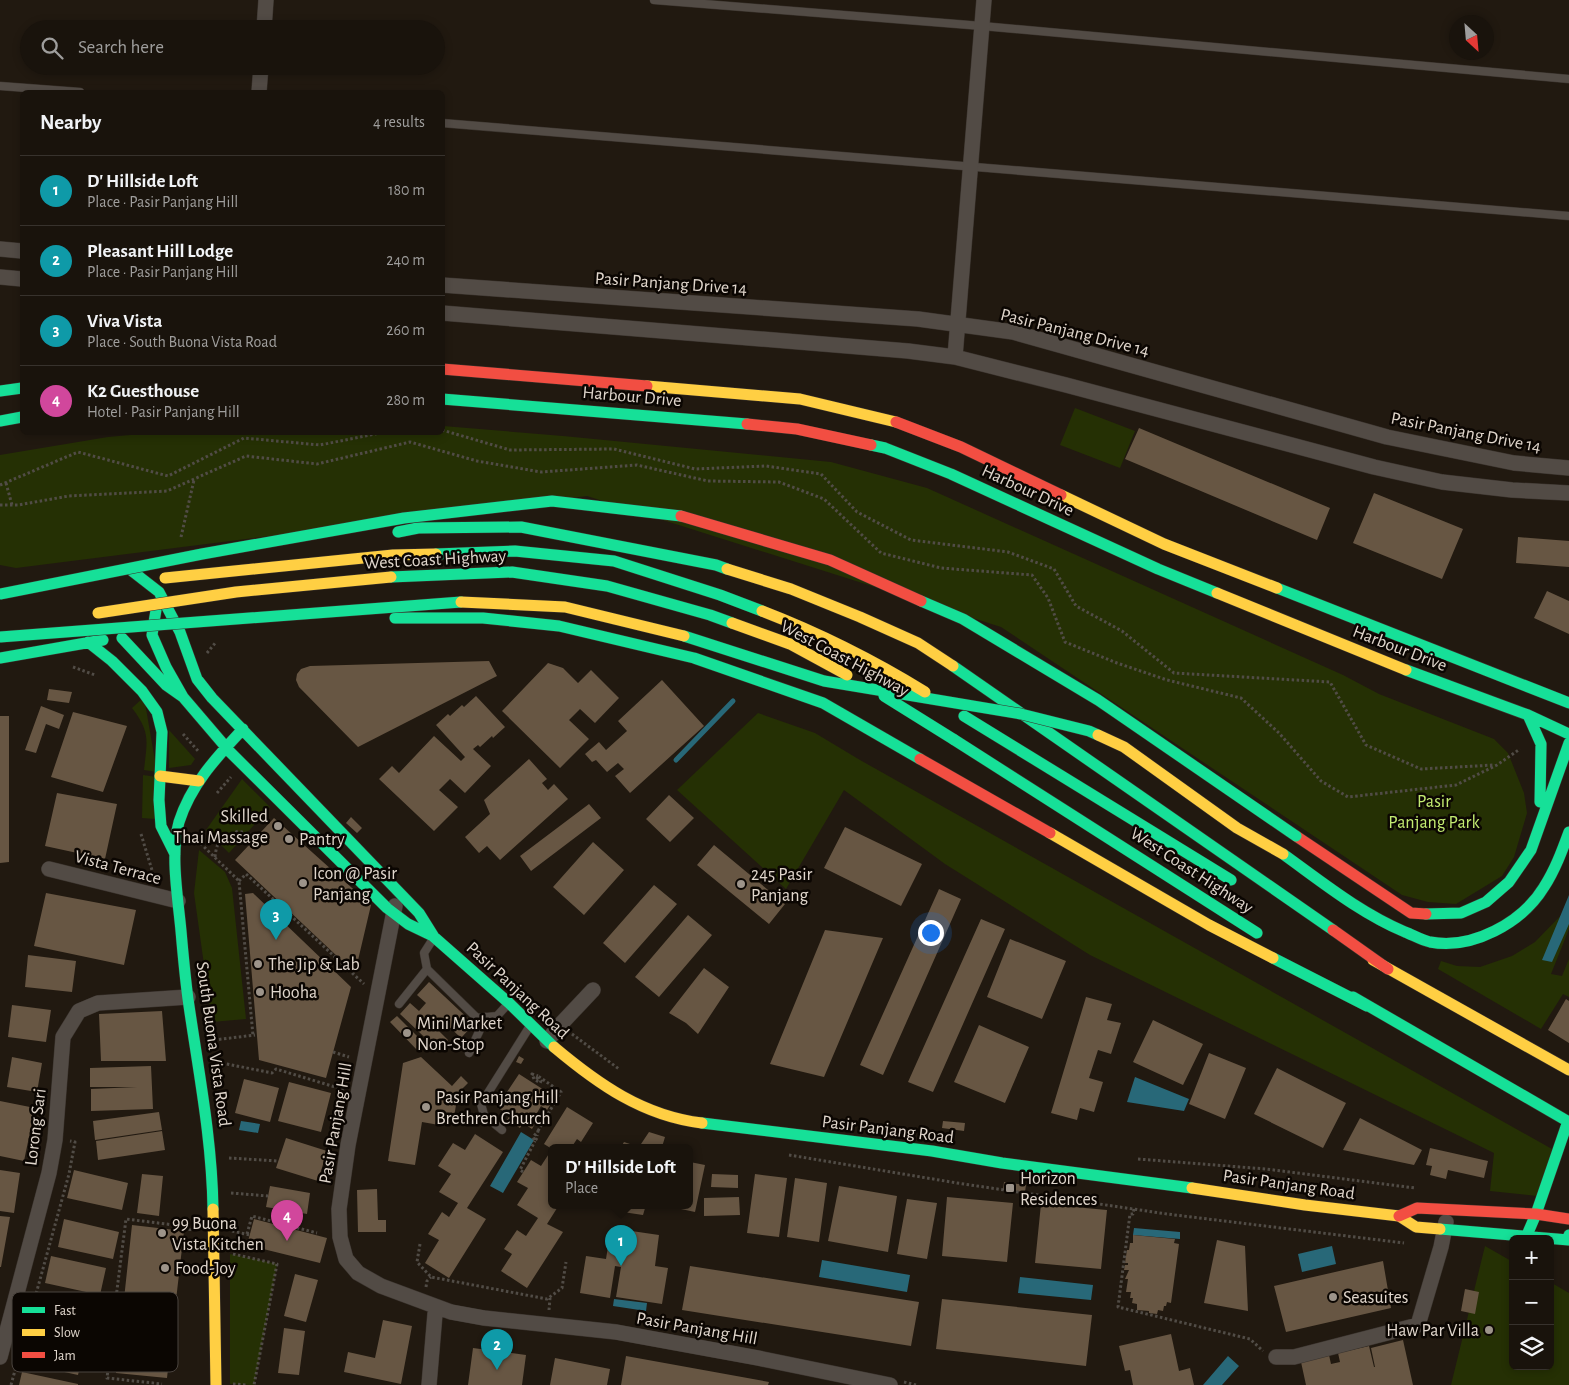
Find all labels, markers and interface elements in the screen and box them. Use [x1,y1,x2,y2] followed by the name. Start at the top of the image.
[1449,15,1494,60] north arrow
[20,20,445,75] search box
[38,34,66,62] icon: search
[78,38,164,57] text: Search here
[40,112,101,133] text: Nearby
[373,114,425,130] text: 4 results
[87,172,198,191] text: D' Hillside Loft
[53,182,59,198] text: 1
[388,182,425,198] text: 180 m
[87,194,238,210] text: Place · Pasir Panjang Hill
[87,242,233,261] text: Pleasant Hill Lodge
[52,252,60,268] text: 2
[386,252,425,268] text: 240 m
[87,264,238,280] text: Place · Pasir Panjang Hill
[594,270,748,298] street label: Pasir Panjang Drive 14
[999,306,1151,360] street label: Pasir Panjang Drive 14
[87,312,162,331] text: Viva Vista
[53,322,59,338] text: 3
[386,322,425,338] text: 260 m
[87,334,277,350] text: Place · South Buona Vista Road
[87,382,199,401] text: K2 Guesthouse
[582,384,682,410] street label: Harbour Drive
[52,392,60,408] text: 4
[386,392,425,408] text: 280 m
[87,404,240,420] text: Hotel · Pasir Panjang Hill
[1389,410,1543,456] street label: Pasir Panjang Drive 14
[979,462,1076,520] street label: Harbour Drive
[363,547,507,573] street label: West Coast Highway
[777,617,912,700] street label: West Coast Highway
[1350,623,1449,675] street label: Harbour Drive
[1388,793,1480,832] park label: Pasir Panjang Park
[173,808,268,847] place label: Skilled Thai Massage
[272,820,284,832] marker: Skilled Thai Massage
[1127,824,1256,917] street label: West Coast Highway
[299,831,345,849] place label: Pantry
[283,833,295,845] marker: Pantry
[72,848,163,888] street label: Vista Terrace
[313,865,397,904] place label: Icon @ Pasir Panjang
[751,866,813,905] place label: 245 Pasir Panjang
[297,877,309,889] marker: Icon @ Pasir Panjang
[735,878,747,890] marker: 245 Pasir Panjang
[260,899,292,940] pin: 3
[918,920,944,946] your location
[463,939,572,1043] street label: Pasir Panjang Road
[268,956,360,974] place label: The Jip & Lab
[252,958,264,970] marker: The Jip & Lab
[193,961,233,1128] street label: South Buona Vista Road
[270,984,317,1002] place label: Hooha
[254,986,266,998] marker: Hooha
[417,1015,502,1054] place label: Mini Market Non-Stop
[401,1027,413,1039] marker: Mini Market Non-Stop
[316,1061,356,1185] street label: Pasir Panjang Hill
[22,1087,50,1167] street label: Lorong Sari
[436,1089,559,1128] place label: Pasir Panjang Hill Brethren Church
[420,1101,432,1113] marker: Pasir Panjang Hill Brethren Church
[821,1113,955,1147] street label: Pasir Panjang Road
[548,1144,693,1209] popup
[565,1158,676,1177] text: D' Hillside Loft
[1222,1167,1356,1203] street label: Pasir Panjang Road
[1020,1170,1097,1209] place label: Horizon Residences
[565,1180,598,1196] text: Place
[1004,1182,1016,1194] marker: Horizon Residences
[271,1200,303,1241] pin: 4
[172,1215,264,1254] place label: 99 Buona Vista Kitchen
[605,1225,637,1266] pin: 1
[156,1227,168,1239] marker: 99 Buona Vista Kitchen
[1509,1235,1554,1370] map controls
[1509,1235,1554,1280] button: +
[175,1260,236,1278] place label: Food-Joy
[159,1262,171,1274] marker: Food-Joy
[1509,1280,1554,1325] button: −
[1343,1289,1408,1307] place label: Seasuites
[1327,1291,1339,1303] marker: Seasuites
[12,1292,178,1372] legend
[54,1304,76,1318] text: Fast
[635,1309,759,1349] street label: Pasir Panjang Hill
[1386,1322,1479,1340] place label: Haw Par Villa
[1483,1324,1495,1336] marker: Haw Par Villa
[1509,1325,1554,1370] button: layers
[54,1326,81,1340] text: Slow
[481,1329,513,1370] pin: 2
[54,1349,76,1363] text: Jam

